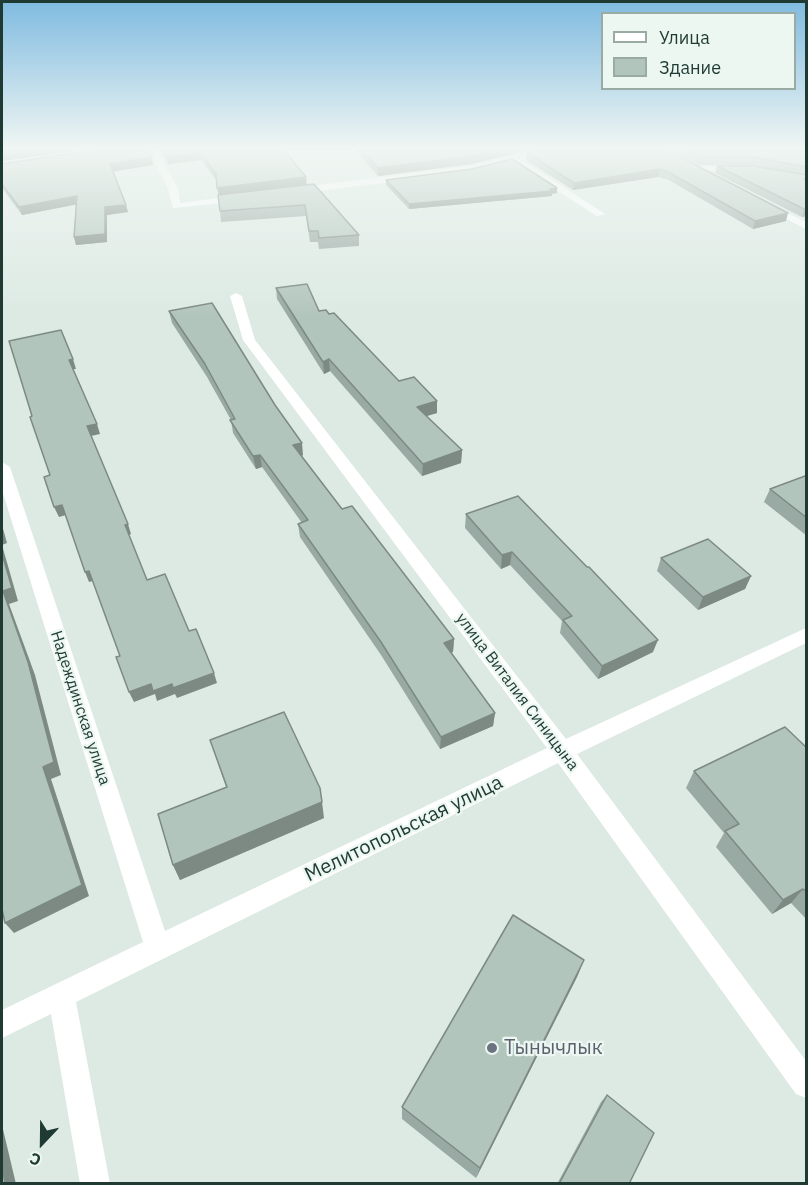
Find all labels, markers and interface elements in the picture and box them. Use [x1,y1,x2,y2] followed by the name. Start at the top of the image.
[601,12,796,90] legend
[659,26,710,49] text: Улица
[659,56,721,79] text: Здание
[452,610,582,774] street label: улица Виталия Синицына
[46,628,114,788] street label: Надеждинская улица
[301,771,507,887] street label: Мелитопольская улица
[504,1036,603,1060] place label: Тынычлык
[485,1041,499,1055] marker: Тынычлык
[12,1113,72,1173] north arrow
[27,1148,44,1171] text: С

